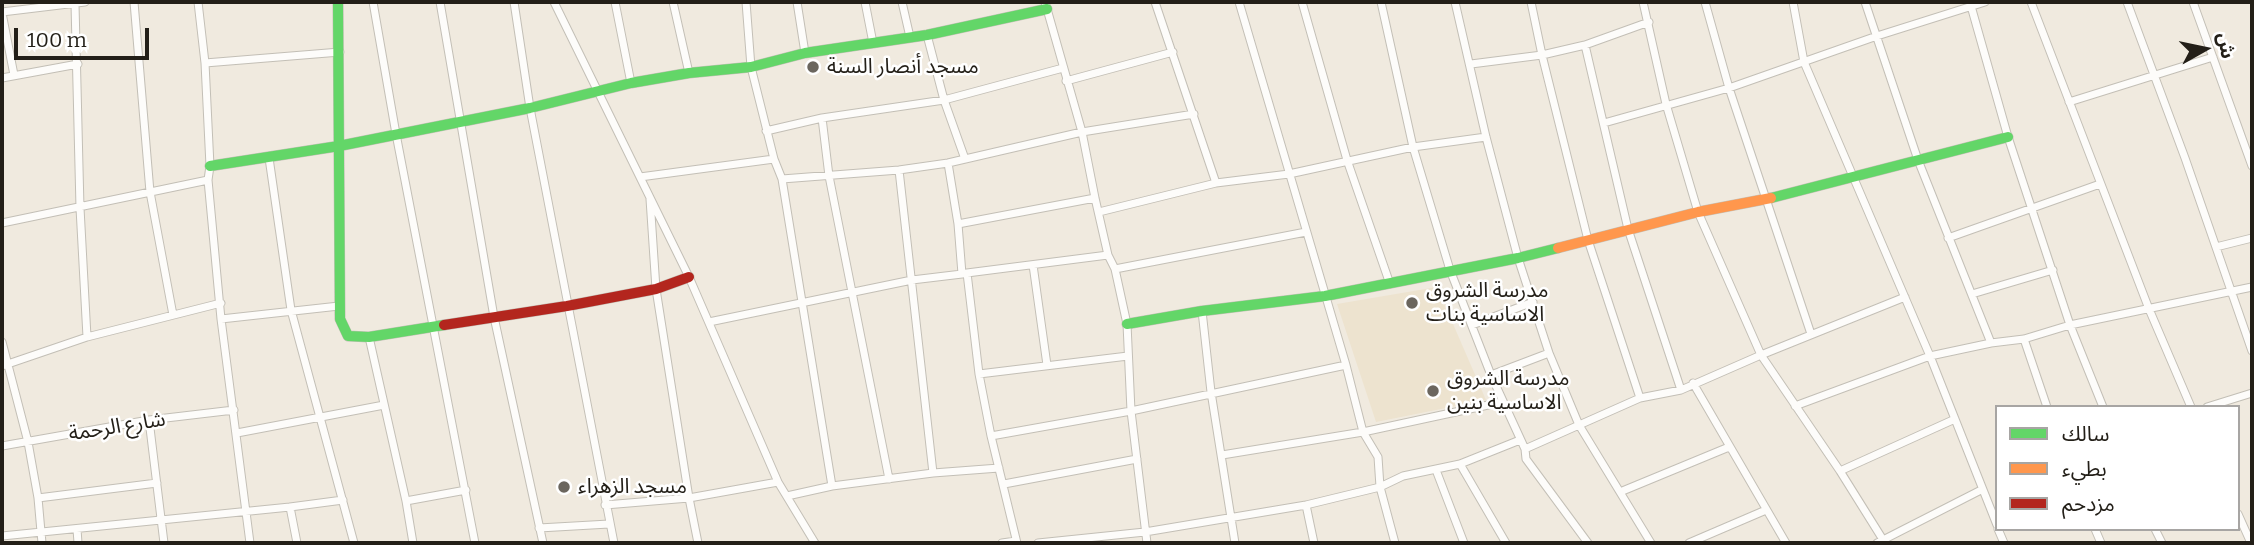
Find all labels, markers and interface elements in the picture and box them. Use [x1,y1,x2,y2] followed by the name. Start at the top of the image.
[18,14,152,58] scale bar
[2170,14,2240,84] north arrow
[27,27,87,53] text: 100 m
[2213,31,2240,60] text: ش
[827,54,979,80] place label: مسجد أنصار السنة
[805,59,821,75] marker: مسجد أنصار السنة
[1426,278,1548,328] place label: مدرسة الشروق الاساسية بنات
[1404,295,1420,311] marker: مدرسة الشروق الاساسية بنات
[1447,366,1569,416] place label: مدرسة الشروق الاساسية بنين
[1425,383,1441,399] marker: مدرسة الشروق الاساسية بنين
[1995,405,2240,531] legend
[67,407,167,447] street label: شارع الرحمة
[2062,421,2109,447] text: سالك
[2062,456,2107,482] text: بطيء
[578,474,687,500] place label: مسجد الزهراء
[556,479,572,495] marker: مسجد الزهراء
[2062,491,2115,517] text: مزدحم

